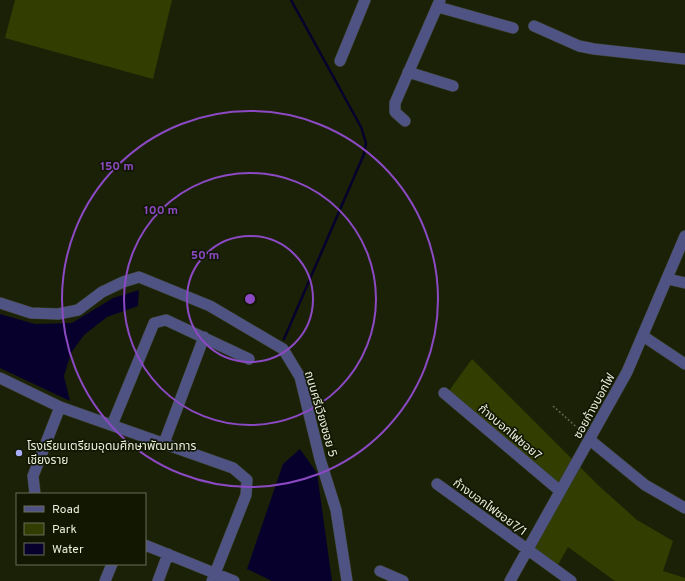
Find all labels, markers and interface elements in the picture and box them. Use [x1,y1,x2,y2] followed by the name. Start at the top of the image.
[100,159,134,175] text: 150 m
[144,203,178,219] text: 100 m
[191,248,219,264] text: 50 m
[243,292,257,306] centre of rings
[300,369,340,459] street label: ถนนศรีเวียงซอย 5
[570,371,619,442] street label: ซอยก้างบอกไฟ
[474,401,545,464] street label: ก้างบอกไฟซอย7
[27,439,196,469] place label: โรงเรียนเตรียมอุดมศึกษาพัฒนาการ เชียงราย
[14,448,24,458] marker: โรงเรียนเตรียมอุดมศึกษาพัฒนาการ เชียงราย
[449,476,529,540] street label: ก้างบอกไฟซอย7/1
[16,493,146,565] legend
[52,502,80,518] text: Road
[52,522,77,538] text: Park
[52,542,84,558] text: Water

